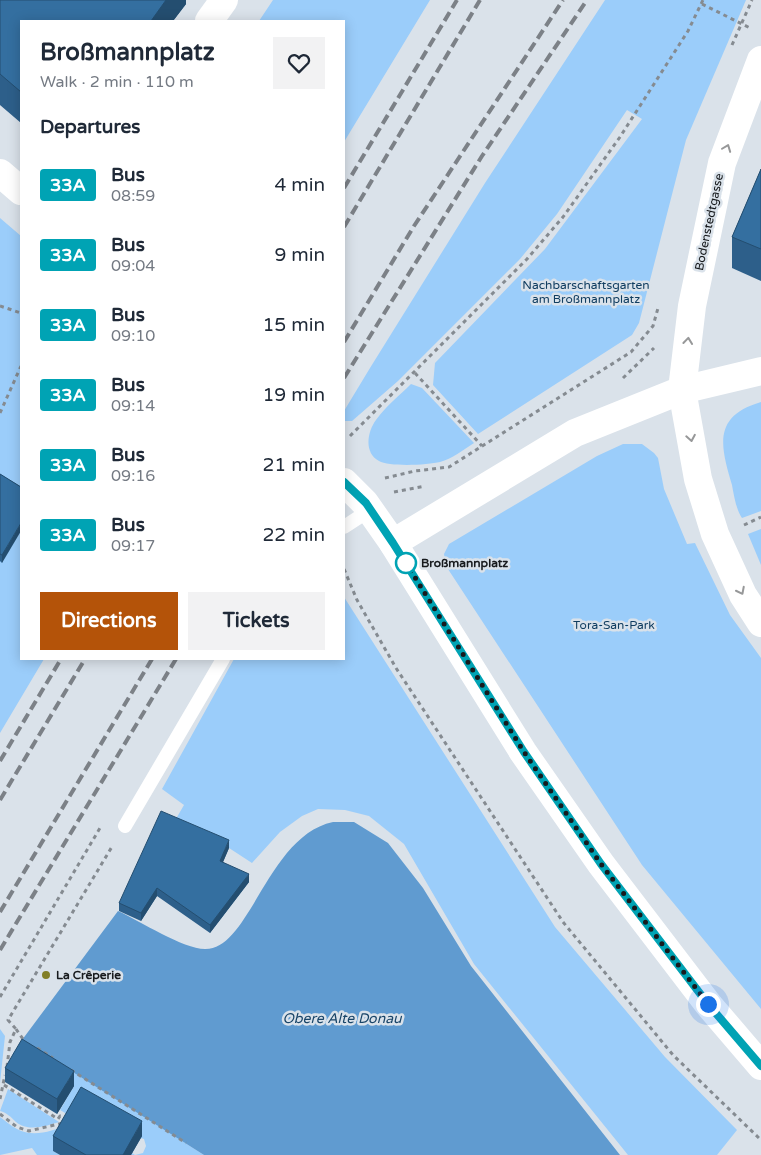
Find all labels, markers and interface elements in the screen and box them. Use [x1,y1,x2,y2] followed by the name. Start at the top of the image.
[273,37,325,89] button: heart
[40,38,215,67] text: Broßmannplatz
[40,72,194,92] text: Walk · 2 min · 110 m
[40,116,140,138] text: Departures
[721,144,732,153] one-way arrow
[111,164,145,186] text: Bus
[692,172,726,272] street label: Bodenstedtgasse
[50,174,86,196] text: 33A
[274,174,325,196] text: 4 min
[111,186,155,206] text: 08:59
[111,234,145,256] text: Bus
[50,244,86,266] text: 33A
[274,244,325,266] text: 9 min
[111,256,155,276] text: 09:04
[522,278,650,306] park label: Nachbarschaftsgarten am Broßmannplatz
[111,304,145,326] text: Bus
[50,314,86,336] text: 33A
[262,314,325,336] text: 15 min
[111,326,155,346] text: 09:10
[682,337,693,345] one-way arrow
[111,374,145,396] text: Bus
[50,384,86,406] text: 33A
[262,384,325,406] text: 19 min
[111,396,155,416] text: 09:14
[685,433,695,442] one-way arrow
[111,444,145,466] text: Bus
[50,454,86,476] text: 33A
[262,454,325,476] text: 21 min
[111,466,155,486] text: 09:16
[111,514,145,536] text: Bus
[50,524,86,546] text: 33A
[262,524,325,546] text: 22 min
[111,536,155,556] text: 09:17
[395,552,417,574] marker: Broßmannplatz
[421,556,508,571] place label: Broßmannplatz
[735,586,745,595] one-way arrow
[40,592,178,650] button: Directions
[188,592,325,650] button: Tickets
[573,618,655,632] park label: Tora-San-Park
[56,968,121,983] place label: La Crêperie
[40,969,52,981] marker: La Crêperie
[696,992,721,1017] your location
[283,1010,403,1027] water label: Obere Alte Donau

